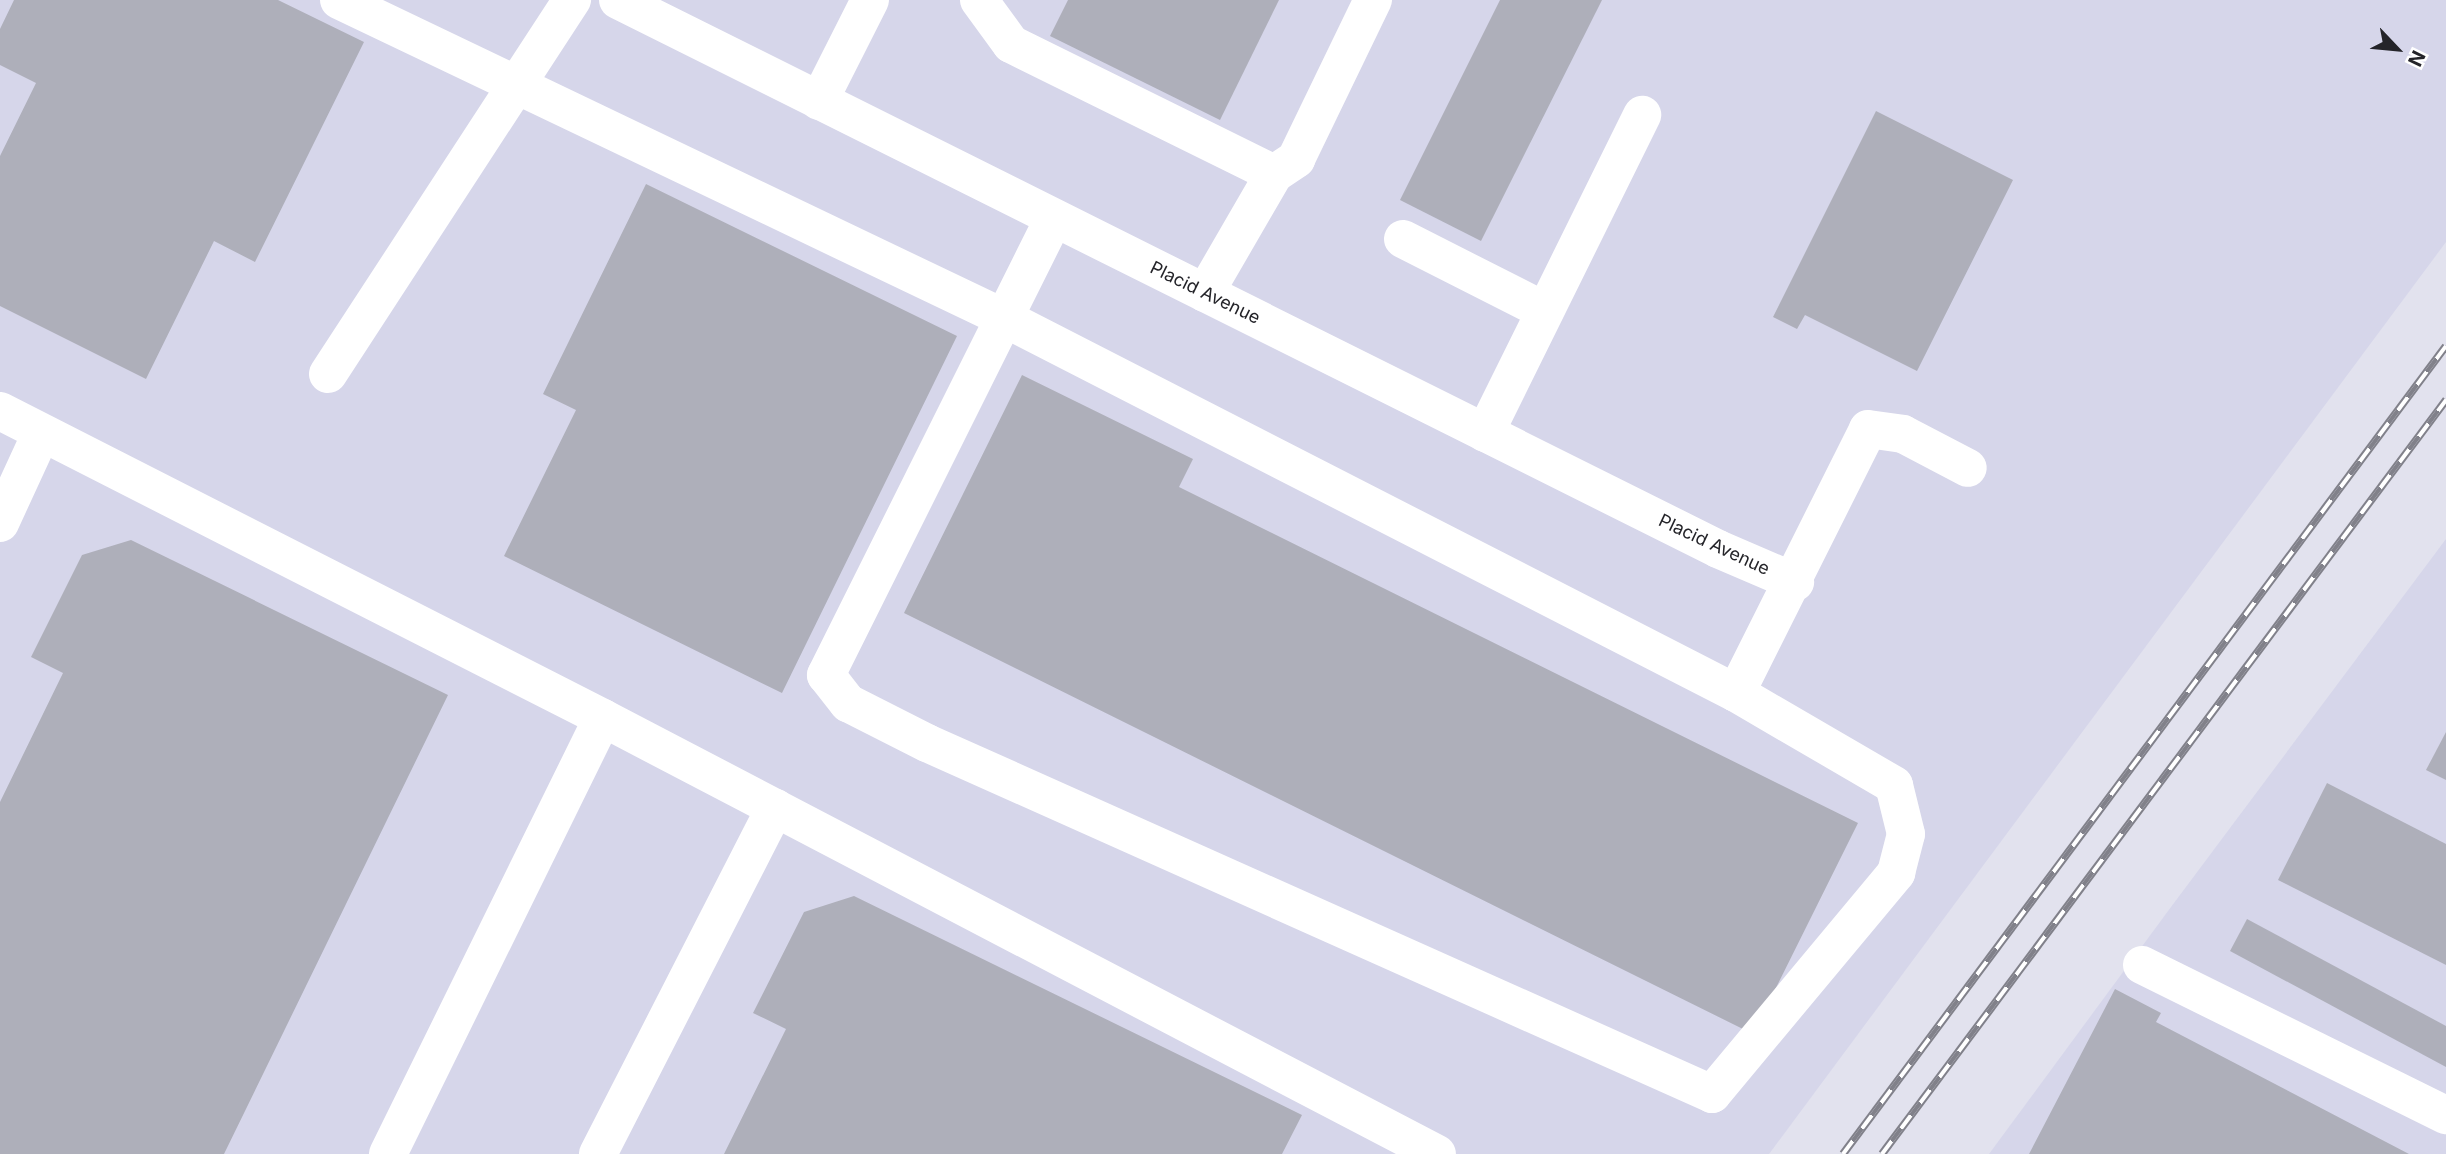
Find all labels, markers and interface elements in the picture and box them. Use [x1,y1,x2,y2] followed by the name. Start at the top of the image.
[2362,14,2432,84] north arrow
[2403,47,2430,70] text: N
[1146,257,1264,329] street label: Placid Avenue
[1655,510,1773,580] street label: Placid Avenue

